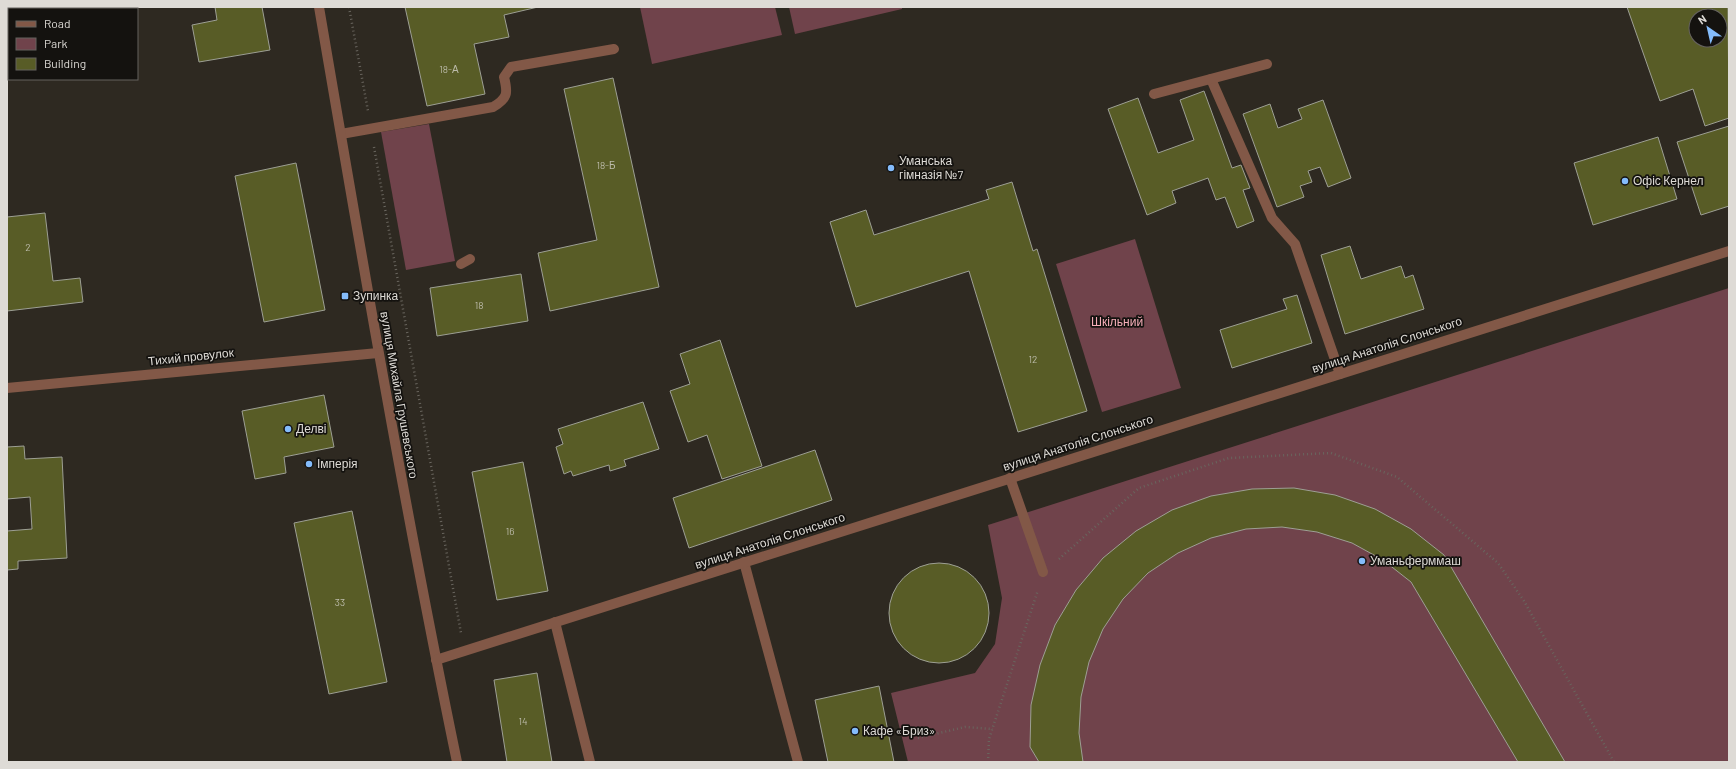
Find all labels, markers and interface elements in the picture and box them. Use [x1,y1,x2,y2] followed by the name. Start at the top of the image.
[8,8,138,80] legend
[1688,8,1728,48] north arrow
[1695,12,1709,27] text: N
[44,16,71,30] text: Road
[44,36,68,50] text: Park
[44,56,86,70] text: Building
[439,63,459,75] house number: 18-А
[899,153,963,181] place label: Уманська гімназія №7
[596,159,616,171] house number: 18-Б
[886,163,896,173] marker: Уманська гімназія №7
[1633,173,1704,188] place label: Офіс Кернел
[1620,176,1630,186] marker: Офіс Кернел
[25,241,31,253] house number: 2
[353,288,399,303] place label: Зупинка
[340,291,350,301] marker: Зупинка
[475,299,483,311] house number: 18
[377,310,422,480] street label: вулиця Михайла Грушевського
[1310,313,1464,376] street label: вулиця Анатолія Слонського
[1091,314,1143,328] park label: Шкільний
[147,344,235,368] street label: Тихий провулок
[1029,353,1037,365] house number: 12
[1001,411,1155,474] street label: вулиця Анатолія Слонського
[296,421,326,436] place label: Делві
[283,424,293,434] marker: Делві
[317,456,358,471] place label: Імперія
[304,459,314,469] marker: Імперія
[693,509,847,572] street label: вулиця Анатолія Слонського
[506,525,514,537] house number: 16
[1370,553,1461,568] place label: Уманьферммаш
[1357,556,1367,566] marker: Уманьферммаш
[335,596,345,608] house number: 33
[518,715,528,727] house number: 14
[863,723,935,738] place label: Кафе «Бриз»
[850,726,860,736] marker: Кафе «Бриз»

